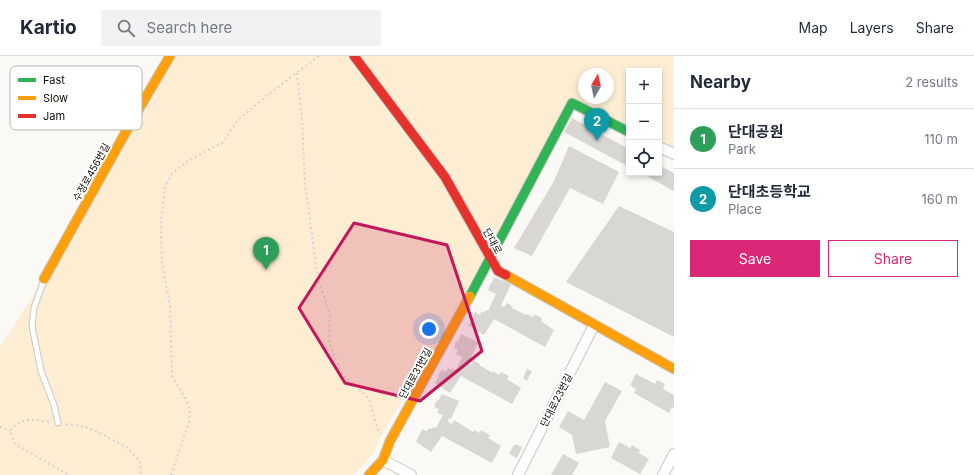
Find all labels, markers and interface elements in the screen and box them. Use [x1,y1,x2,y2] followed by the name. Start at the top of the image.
[101,10,381,46] search box
[20,16,77,39] text: Kartio
[115,17,137,39] icon: search
[147,18,232,37] text: Search here
[799,19,828,36] text: Map
[850,19,894,36] text: Layers
[916,19,954,36] text: Share
[10,66,142,130] legend
[578,68,614,104] north arrow
[626,68,662,176] map controls
[626,68,662,104] button: +
[690,72,751,92] text: Nearby
[43,73,65,87] text: Fast
[905,74,958,90] text: 2 results
[43,91,68,105] text: Slow
[626,104,662,140] button: −
[584,108,610,141] pin: 2
[43,109,65,123] text: Jam
[728,122,783,141] text: 단대공원
[700,131,706,147] text: 1
[924,131,958,147] text: 110 m
[626,140,662,176] button: locate
[70,141,112,203] street label: 수정로456번길
[728,141,756,157] text: Park
[728,182,811,201] text: 단대초등학교
[699,191,707,207] text: 2
[921,191,958,207] text: 160 m
[728,201,762,217] text: Place
[481,226,505,256] street label: 단대로
[253,237,279,270] pin: 1
[690,240,820,277] button: Save
[828,240,958,277] button: Share
[419,319,439,339] your location
[396,345,434,401] street label: 단대로31번길
[537,371,575,429] street label: 단대로23번길

